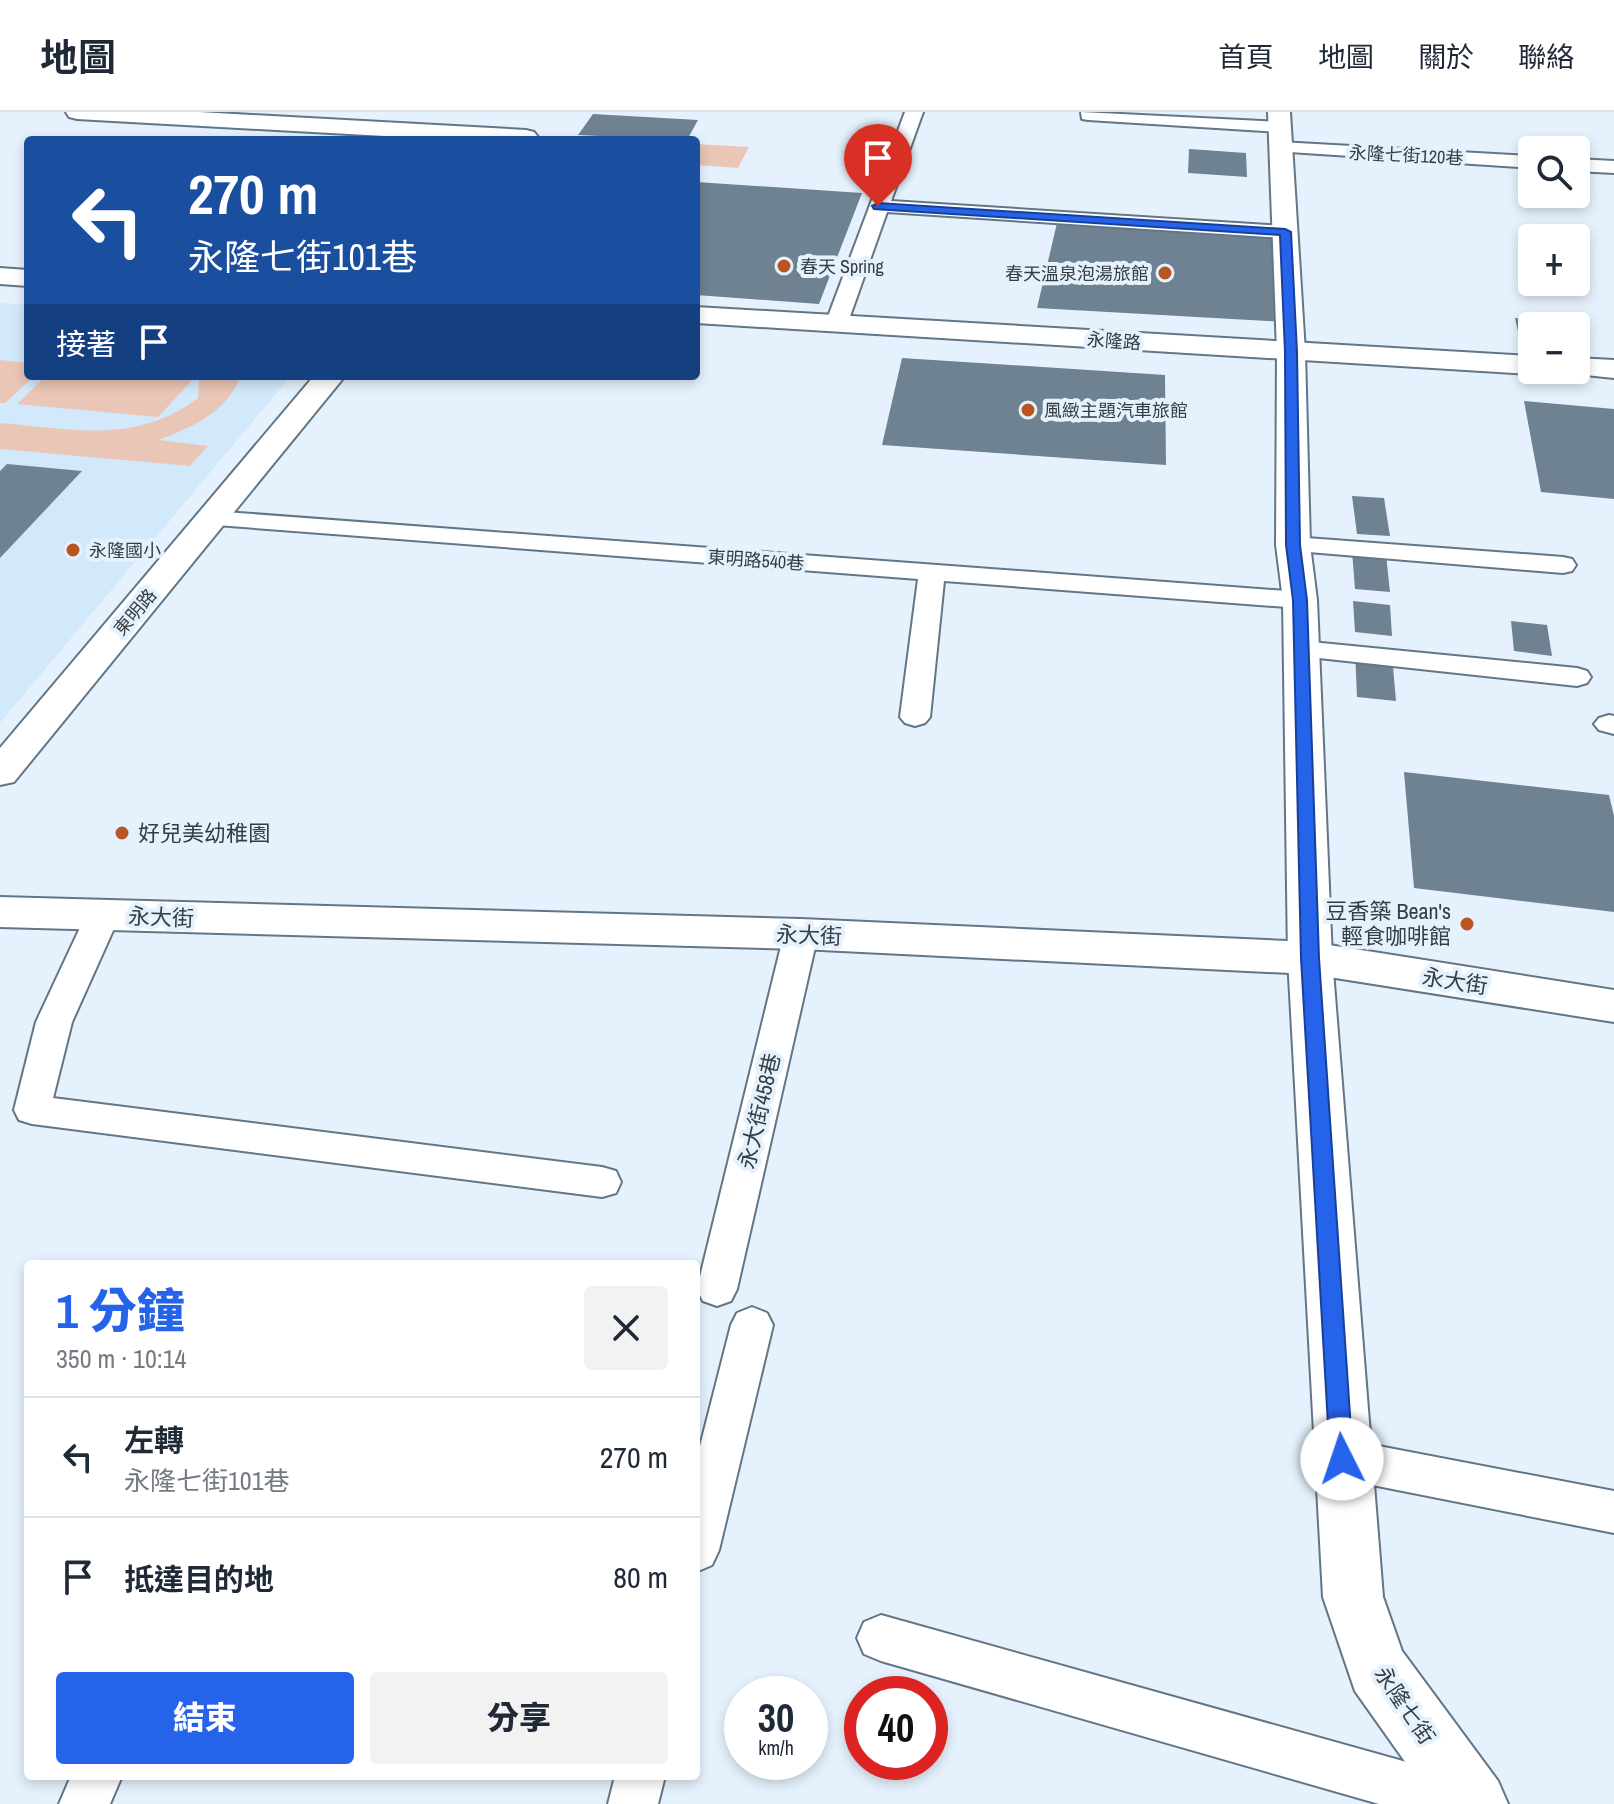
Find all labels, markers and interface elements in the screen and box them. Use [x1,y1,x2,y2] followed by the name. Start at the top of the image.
[40,32,116,83] text: 地圖
[1218,38,1274,76] text: 首頁
[1318,38,1374,76] text: 地圖
[1418,38,1474,76] text: 關於
[1518,38,1574,76] text: 聯絡
[844,124,912,206] pin
[856,136,900,180] icon: arrive
[1518,136,1590,384] map controls
[1518,136,1590,208] button: search
[1348,140,1464,170] street label: 永隆七街120巷
[188,156,318,231] text: 270 m
[56,168,160,272] icon: left
[1518,224,1590,296] button: +
[188,233,417,281] text: 永隆七街101巷
[800,254,884,279] place label: 春天 Spring
[775,257,793,275] marker: 春天 Spring
[1005,261,1149,286] place label: 春天溫泉泡湯旅館
[1156,264,1174,282] marker: 春天溫泉泡湯旅館
[1518,312,1590,384] button: −
[132,320,176,364] icon: arrive
[56,324,116,364] text: 接著
[1086,327,1142,355] street label: 永隆路
[1044,398,1188,423] place label: 風緻主題汽車旅館
[1019,401,1037,419] marker: 風緻主題汽車旅館
[89,538,161,563] place label: 永隆國小
[64,541,82,559] marker: 永隆國小
[707,544,805,576] street label: 東明路540巷
[108,583,162,641] street label: 東明路
[138,818,270,848] place label: 好兒美幼稚園
[113,824,131,842] marker: 好兒美幼稚園
[1325,896,1451,951] place label: 豆香築 Bean's 輕食咖啡館
[127,901,195,933] street label: 永大街
[1458,915,1476,933] marker: 豆香築 Bean's 輕食咖啡館
[775,919,843,951] street label: 永大街
[1420,961,1490,1001] street label: 永大街
[731,1050,787,1172] street label: 永大街458巷
[56,1278,185,1343] text: 1 分鐘
[584,1286,668,1370] button: close
[56,1341,186,1376] text: 350 m · 10:14
[1300,1417,1384,1501] position arrow
[124,1420,184,1460] text: 左轉
[56,1435,100,1479] icon: left
[600,1437,668,1477] text: 270 m
[124,1463,290,1498] text: 永隆七街101巷
[56,1555,100,1599] icon: arrive
[613,1557,668,1597] text: 80 m
[124,1559,274,1599] text: 抵達目的地
[1368,1660,1442,1750] street label: 永隆七街
[56,1672,354,1764] button: 結束
[370,1672,668,1764] button: 分享
[844,1676,948,1780] speed limit sign: 40
[758,1691,794,1744] text: 30
[758,1734,794,1761] text: km/h

